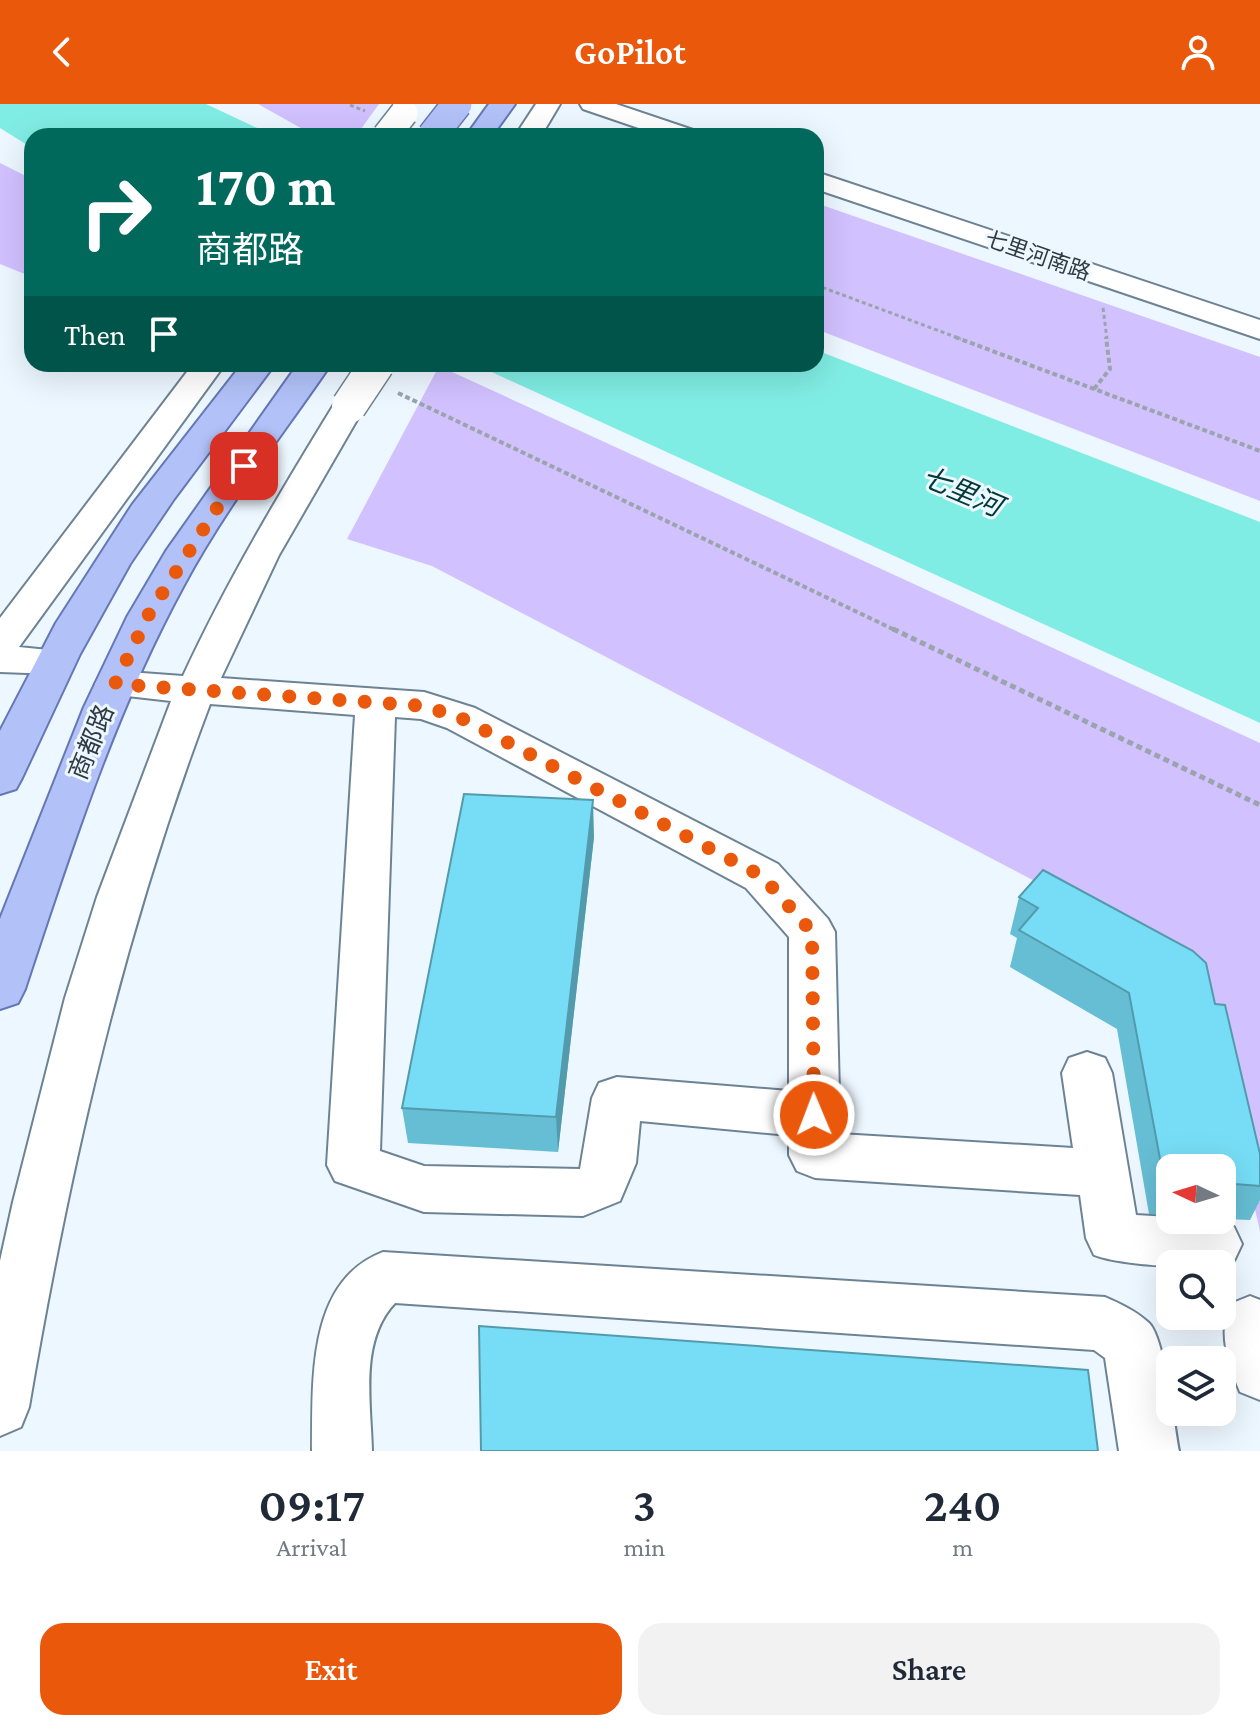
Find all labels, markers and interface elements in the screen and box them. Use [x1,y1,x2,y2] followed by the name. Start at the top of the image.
[40,30,84,74] icon: back
[1176,30,1220,74] icon: person
[574,32,686,72] text: GoPilot
[196,155,335,217] text: 170 m
[64,160,168,264] icon: right
[982,226,1094,285] street label: 七里河南路
[196,230,304,270] text: 商都路
[142,312,186,356] icon: arrive
[64,318,126,351] text: Then
[210,432,278,500] pin
[222,444,266,488] icon: arrive
[917,461,1011,524] water label: 七里河
[63,701,120,784] street label: 商都路
[772,1073,856,1157] position arrow
[1156,1154,1236,1234] north arrow
[1156,1154,1236,1426] map controls
[1156,1250,1236,1330] button: search
[1156,1346,1236,1426] button: layers
[259,1478,365,1531] text: 09:17
[633,1478,656,1531] text: 3
[924,1478,1001,1531] text: 240
[276,1533,347,1562] text: Arrival
[624,1533,665,1562] text: min
[952,1533,973,1562] text: m
[40,1623,622,1715] button: Exit
[638,1623,1220,1715] button: Share

